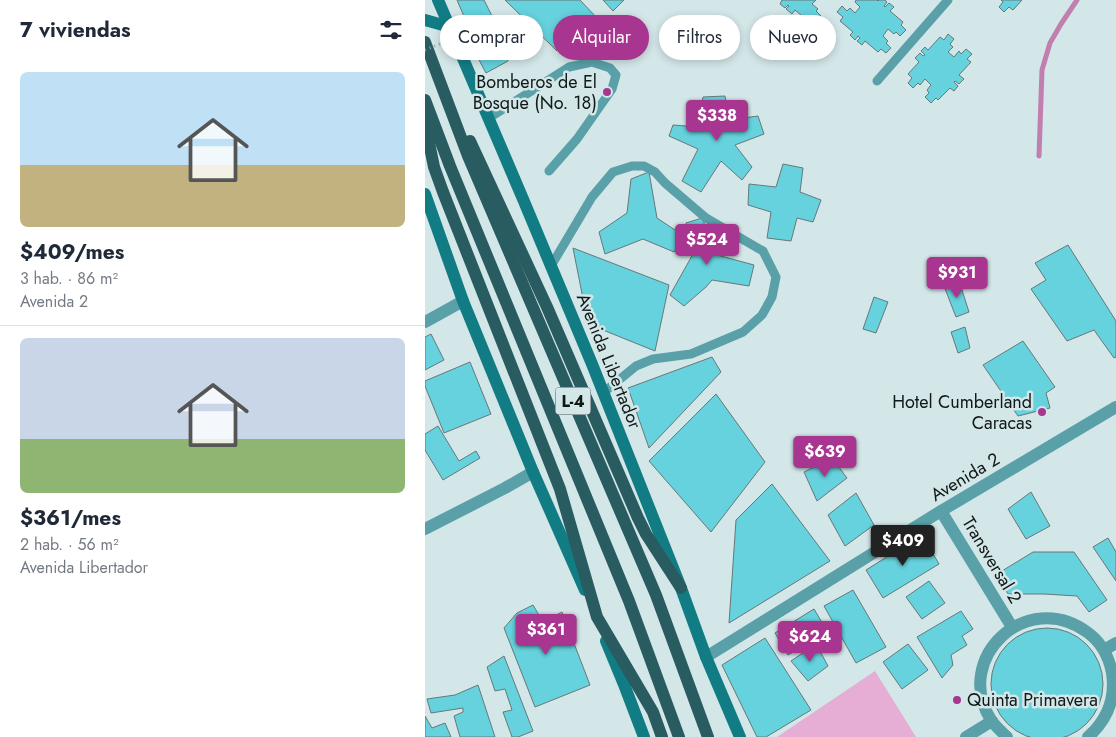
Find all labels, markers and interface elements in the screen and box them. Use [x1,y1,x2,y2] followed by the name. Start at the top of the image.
[20,15,131,45] text: 7 viviendas
[440,15,543,60] chip: Comprar
[553,15,649,60] chip: Alquilar
[659,15,740,60] chip: Filtros
[750,15,836,60] chip: Nuevo
[377,16,405,44] icon: filters
[473,69,597,116] place label: Bomberos de El Bosque (No. 18)
[601,86,613,98] marker: Bomberos de El Bosque (No. 18)
[687,100,747,142] pin: $338
[697,104,737,127] text: $338
[168,105,258,195] icon: home
[677,224,737,266] pin: $524
[686,228,728,251] text: $524
[20,237,124,267] text: $409/mes
[927,256,987,299] pin: $931
[938,261,976,284] text: $931
[20,267,118,290] text: 3 hab. · 86 m²
[570,289,648,433] street label: Avenida Libertador
[20,290,88,313] text: Avenida 2
[168,370,258,460] icon: home
[555,388,591,414] road number: L-4
[892,389,1032,436] place label: Hotel Cumberland Caracas
[1036,406,1048,418] marker: Hotel Cumberland Caracas
[795,436,855,478] pin: $639
[804,440,846,463] text: $639
[925,446,1005,508] street label: Avenida 2
[20,503,121,533] text: $361/mes
[956,512,1028,608] street label: Transversal 2
[873,524,933,567] pin: $409
[882,529,924,552] text: $409
[20,533,119,556] text: 2 hab. · 56 m²
[20,556,148,579] text: Avenida Libertador
[516,614,576,656] pin: $361
[527,618,565,641] text: $361
[780,620,840,663] pin: $624
[789,625,831,648] text: $624
[967,687,1098,713] place label: Quinta Primavera
[951,694,963,706] marker: Quinta Primavera

